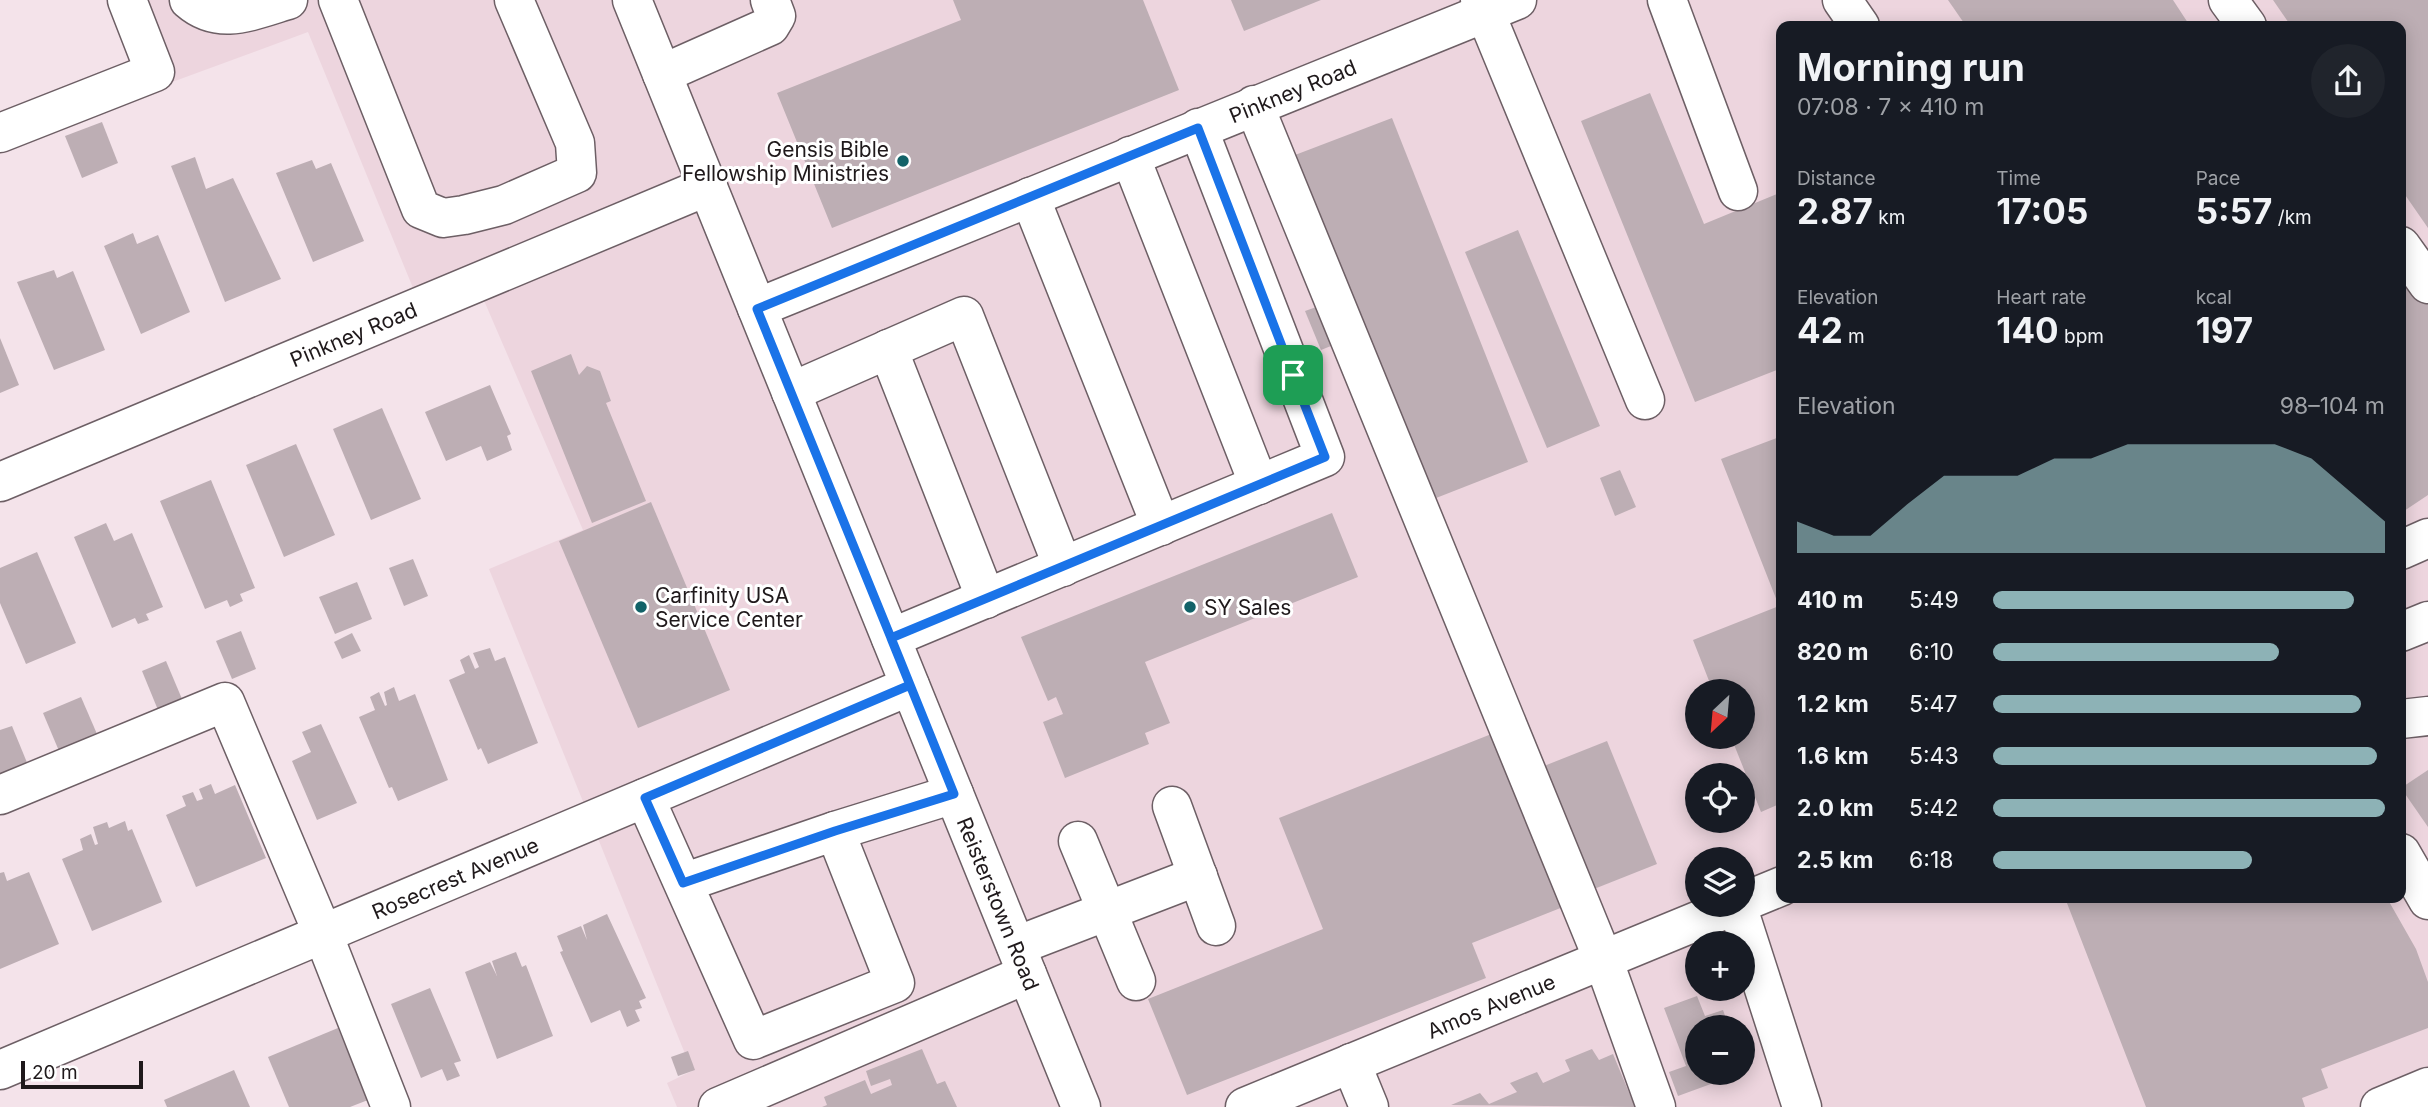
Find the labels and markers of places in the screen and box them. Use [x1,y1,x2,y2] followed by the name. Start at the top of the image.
[682,137,889,186] place label: Gensis Bible Fellowship Ministries
[895,153,911,169] marker: Gensis Bible Fellowship Ministries
[1263,345,1323,405] pin
[655,583,803,632] place label: Carfinity USA Service Center
[1204,595,1291,620] place label: SY Sales
[633,599,649,615] marker: Carfinity USA Service Center
[1182,599,1198,615] marker: SY Sales

